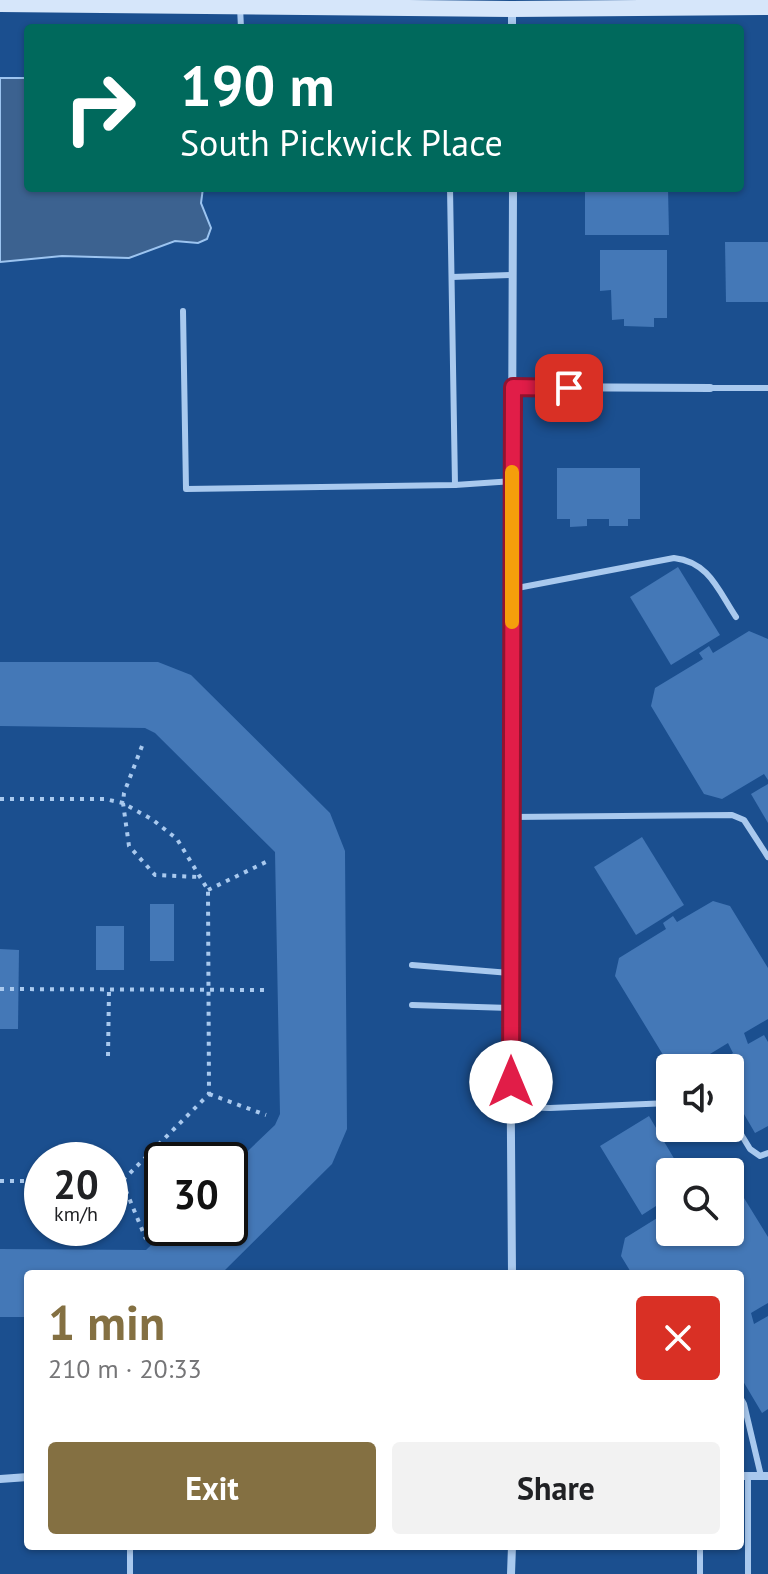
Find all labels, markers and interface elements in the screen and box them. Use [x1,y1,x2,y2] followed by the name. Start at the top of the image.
[180,49,335,121] text: 190 m
[48,56,152,160] icon: right
[180,119,503,166] text: South Pickwick Place
[535,354,603,422] pin
[547,366,591,410] icon: arrive
[469,1040,553,1124] position arrow
[656,1054,744,1246] map controls
[656,1054,744,1142] button: sound
[144,1142,248,1246] speed limit sign: 30
[53,1158,99,1210] text: 20
[656,1158,744,1246] button: search
[54,1201,98,1227] text: km/h
[48,1291,165,1353] text: 1 min
[636,1296,720,1380] button: close
[48,1352,202,1385] text: 210 m · 20:33
[48,1442,376,1534] button: Exit
[392,1442,720,1534] button: Share

